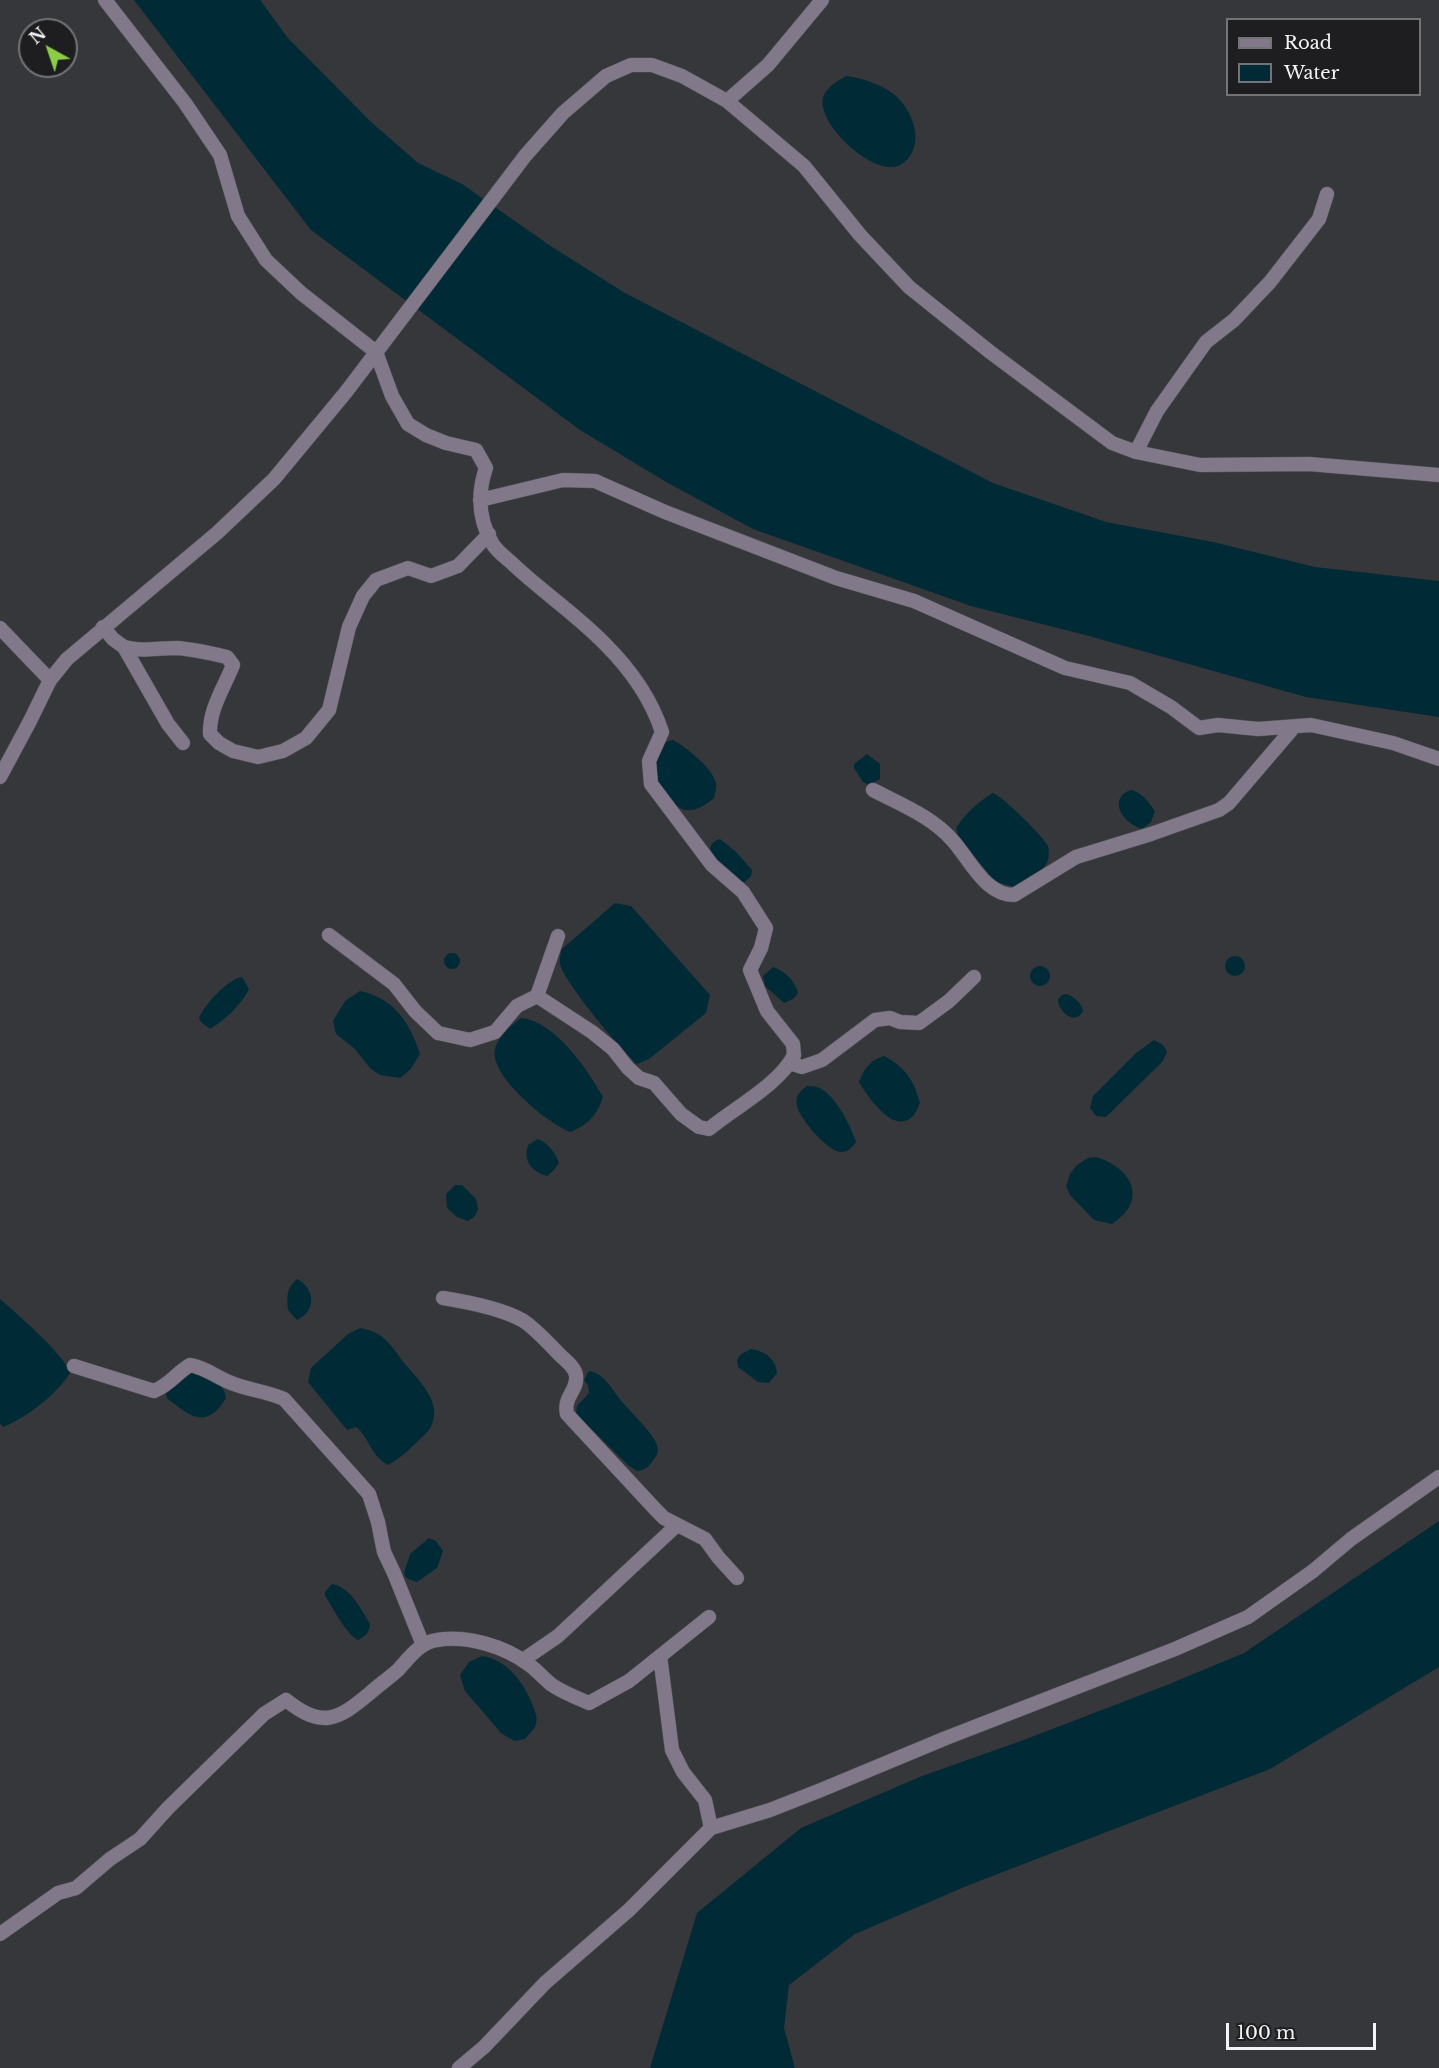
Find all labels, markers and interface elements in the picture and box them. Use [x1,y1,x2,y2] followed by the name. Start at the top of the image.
[18,18,78,78] north arrow
[1226,18,1421,96] legend
[26,23,50,48] text: N
[1284,32,1332,54] text: Road
[1284,62,1339,84] text: Water
[1229,2011,1379,2049] scale bar
[1237,2022,1295,2044] text: 100 m

